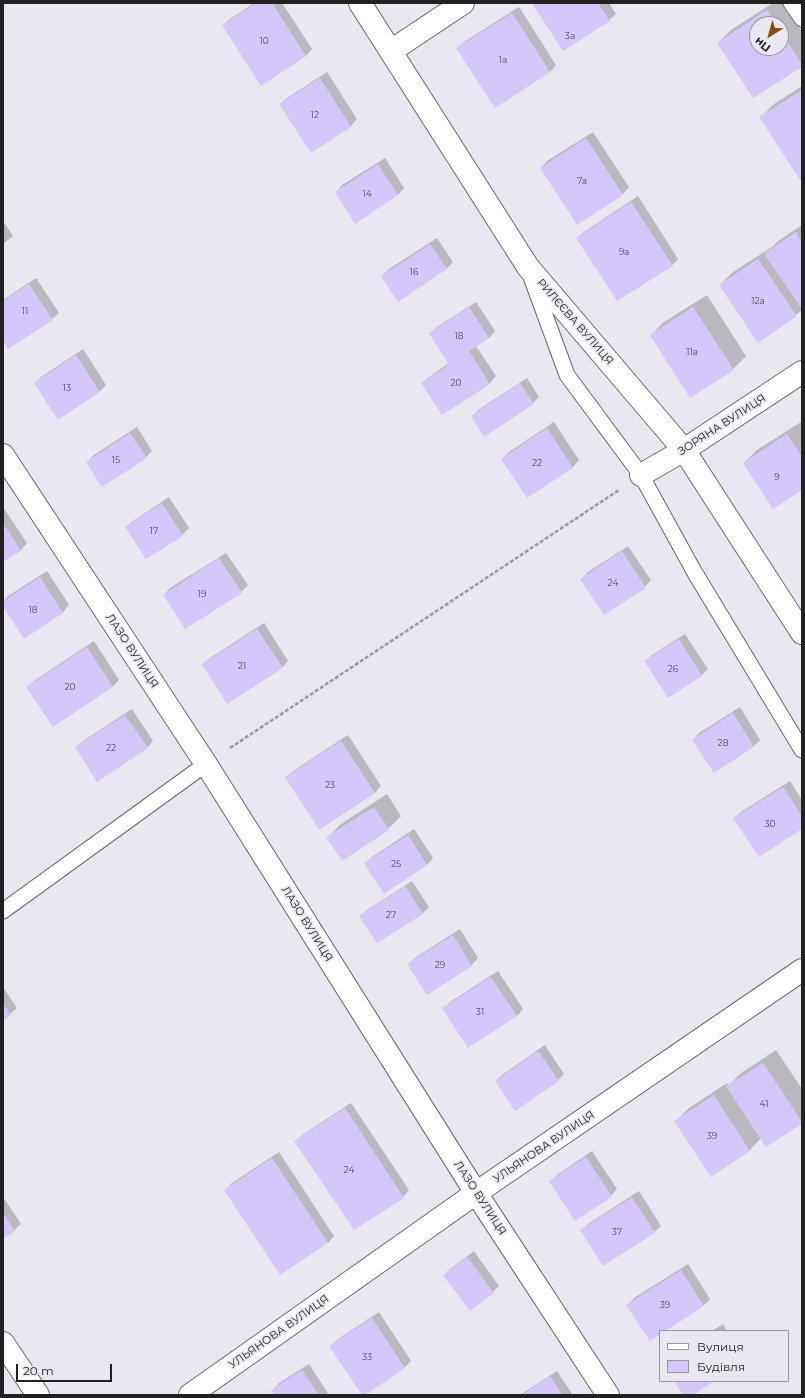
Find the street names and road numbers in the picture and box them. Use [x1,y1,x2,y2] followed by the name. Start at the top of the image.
[534,276,616,368] street label: РИЛЄЄВА ВУЛИЦЯ
[676,392,768,458] street label: ЗОРЯНА ВУЛИЦЯ
[103,611,161,691] street label: ЛАЗО ВУЛИЦЯ
[279,884,335,964] street label: ЛАЗО ВУЛИЦЯ
[491,1108,597,1186] street label: УЛЬЯНОВА ВУЛИЦЯ
[451,1158,509,1238] street label: ЛАЗО ВУЛИЦЯ
[226,1292,332,1372] street label: УЛЬЯНОВА ВУЛИЦЯ

